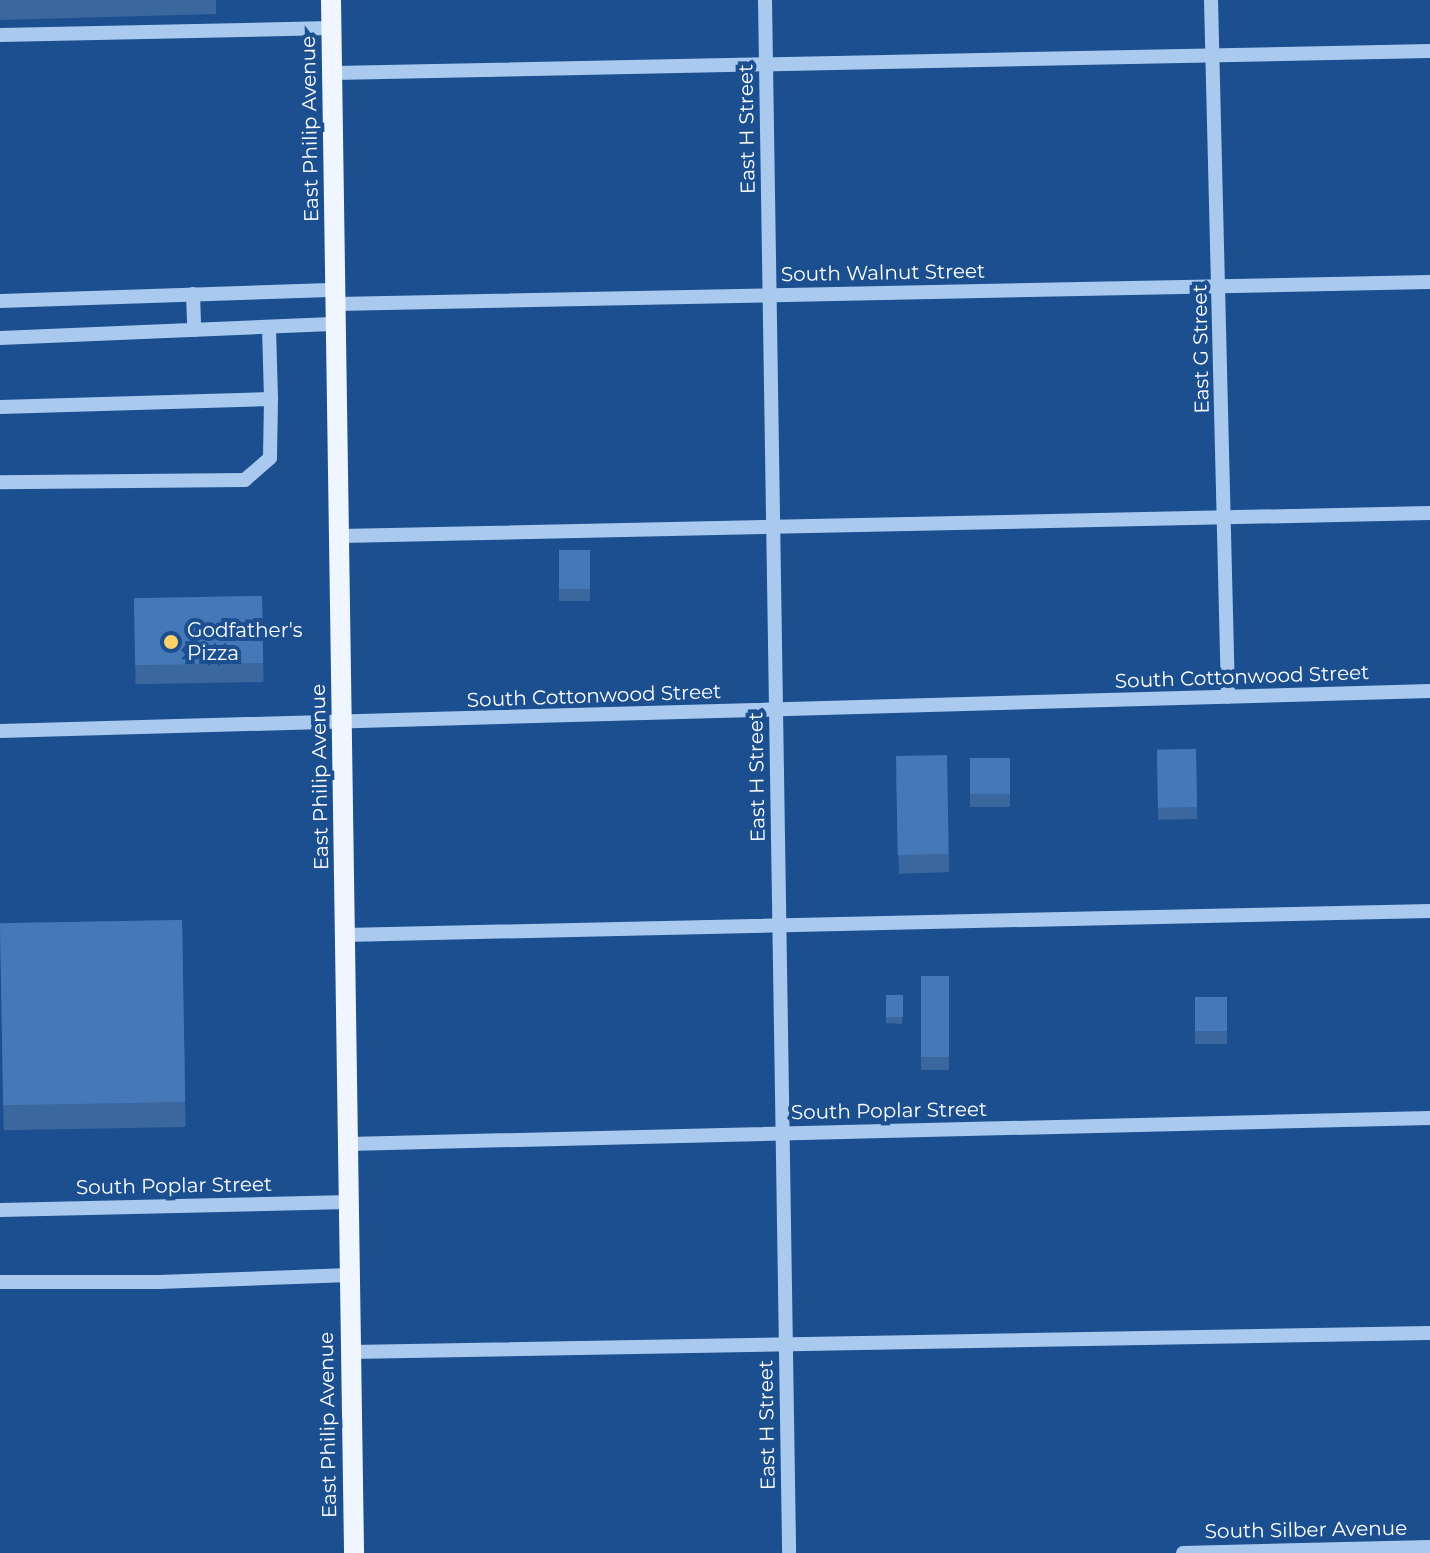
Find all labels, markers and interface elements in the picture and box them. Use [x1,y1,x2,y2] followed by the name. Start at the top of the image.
[296,36,324,222] street label: East Philip Avenue
[734,64,760,194] street label: East H Street
[781,259,985,287] street label: South Walnut Street
[1188,284,1214,414] street label: East G Street
[187,618,302,665] place label: Godfather's Pizza
[162,633,180,651] marker: Godfather's Pizza
[1114,661,1370,693] street label: South Cottonwood Street
[466,680,722,712] street label: South Cottonwood Street
[306,684,334,870] street label: East Philip Avenue
[744,712,770,842] street label: East H Street
[791,1097,987,1125] street label: South Poplar Street
[76,1172,272,1200] street label: South Poplar Street
[314,1332,342,1518] street label: East Philip Avenue
[754,1360,780,1490] street label: East H Street
[1205,1516,1407,1544] street label: South Silber Avenue

